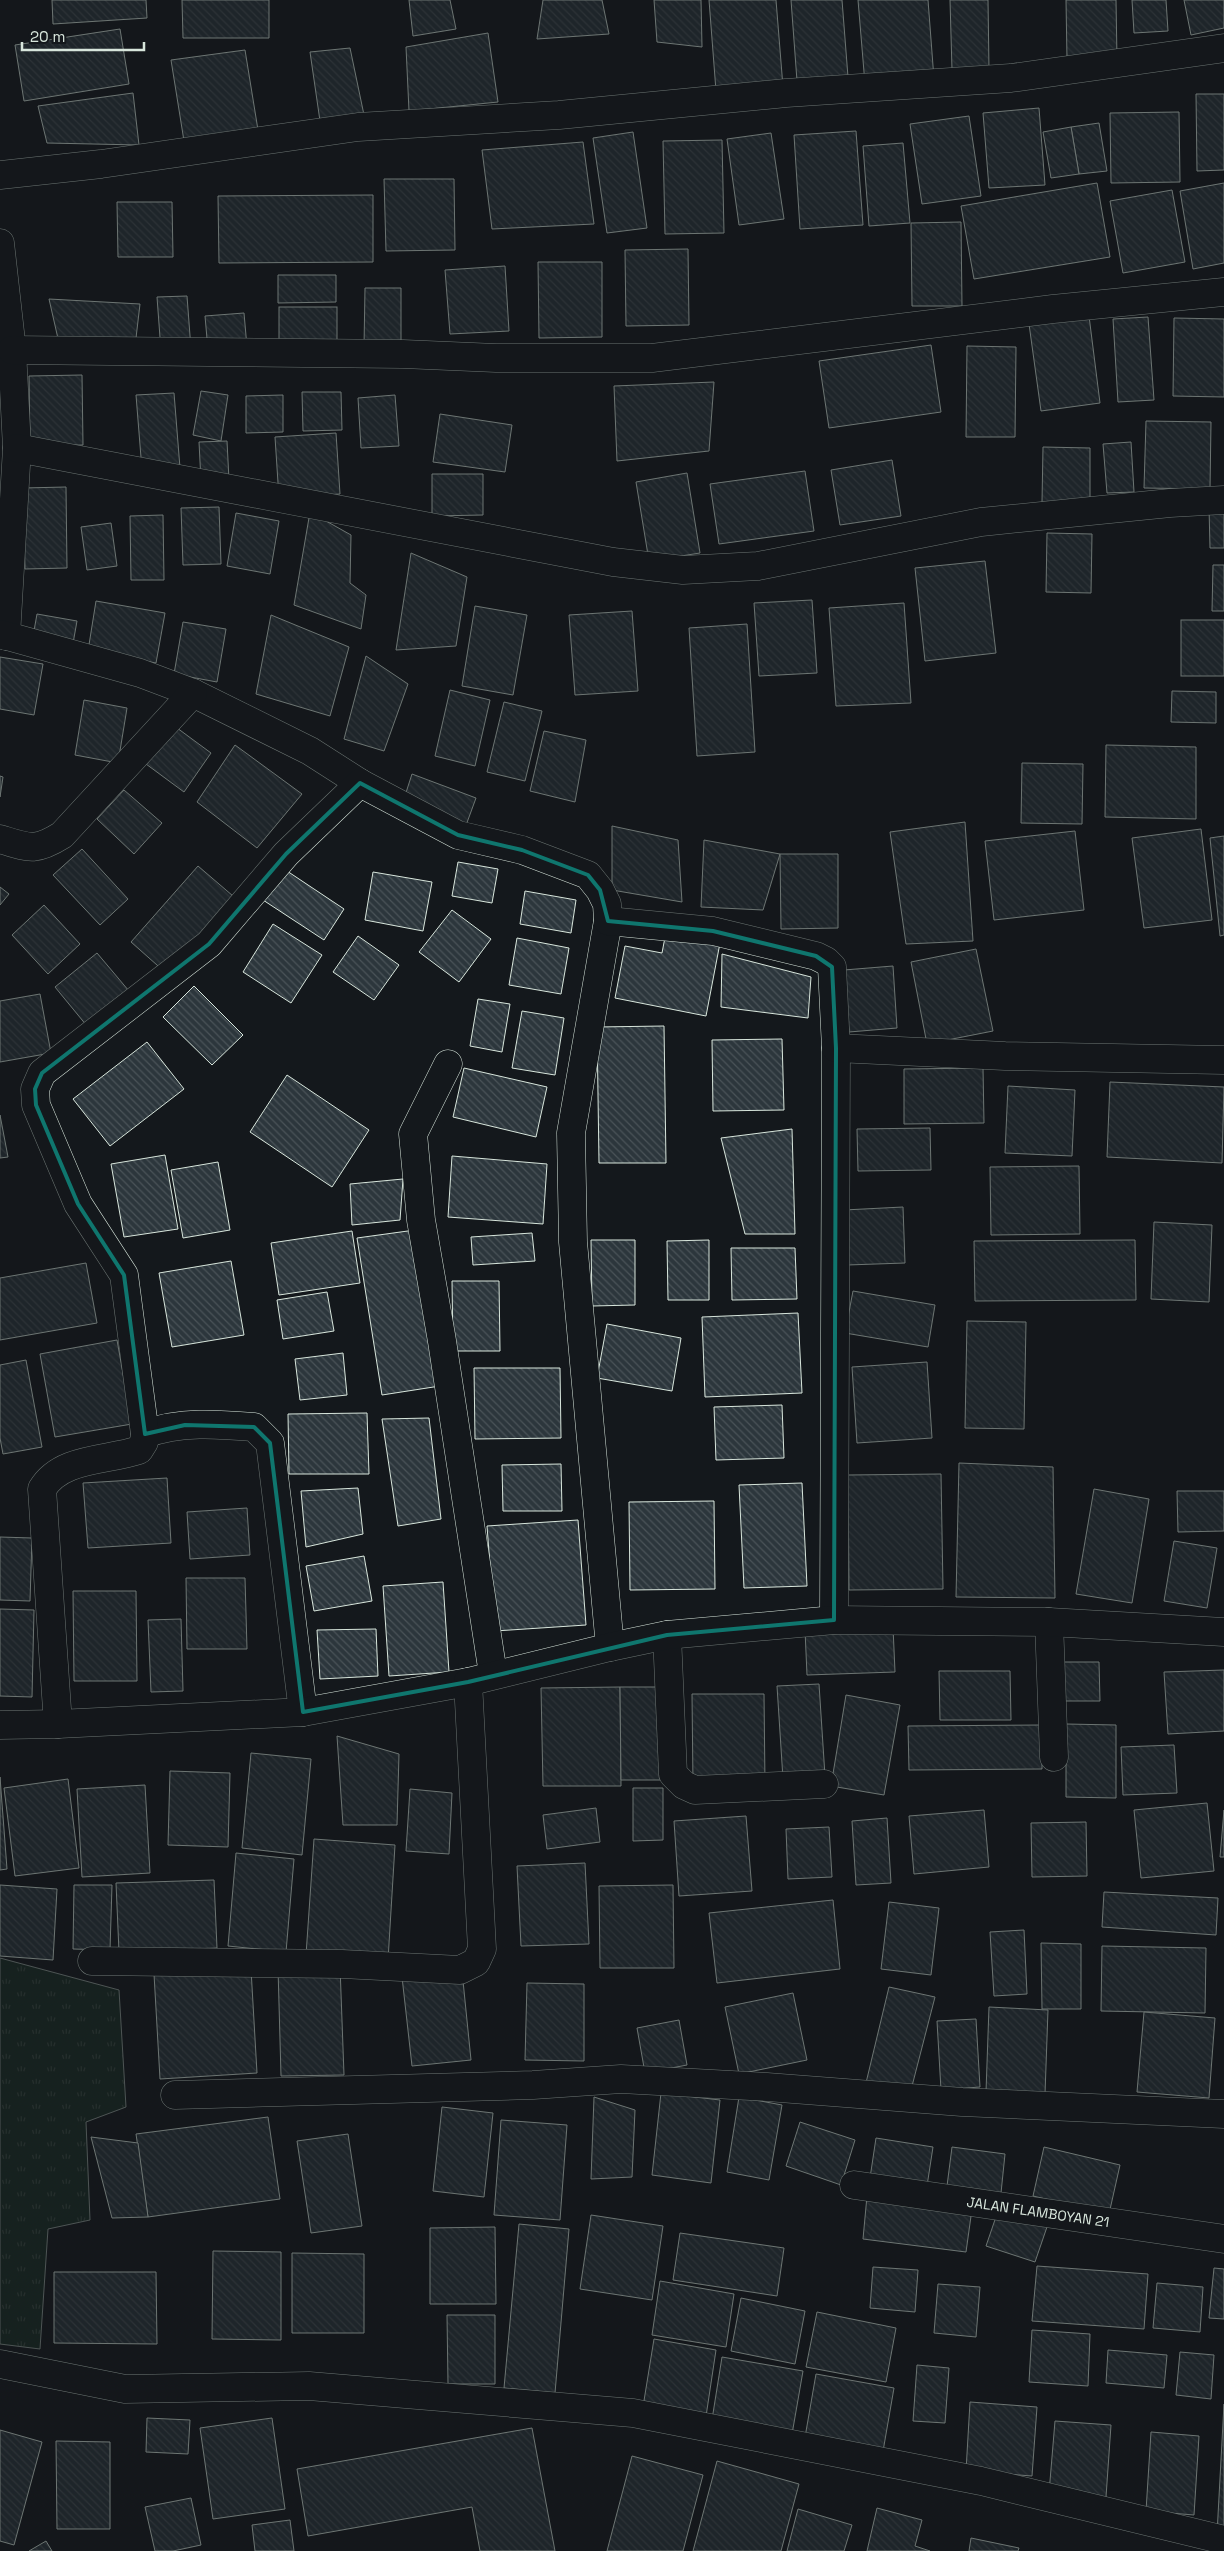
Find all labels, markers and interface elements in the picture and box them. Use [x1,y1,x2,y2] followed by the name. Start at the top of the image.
[22,20,145,52] scale bar
[30,27,65,46] text: 20 m
[965,2193,1111,2231] street label: JALAN FLAMBOYAN 21

